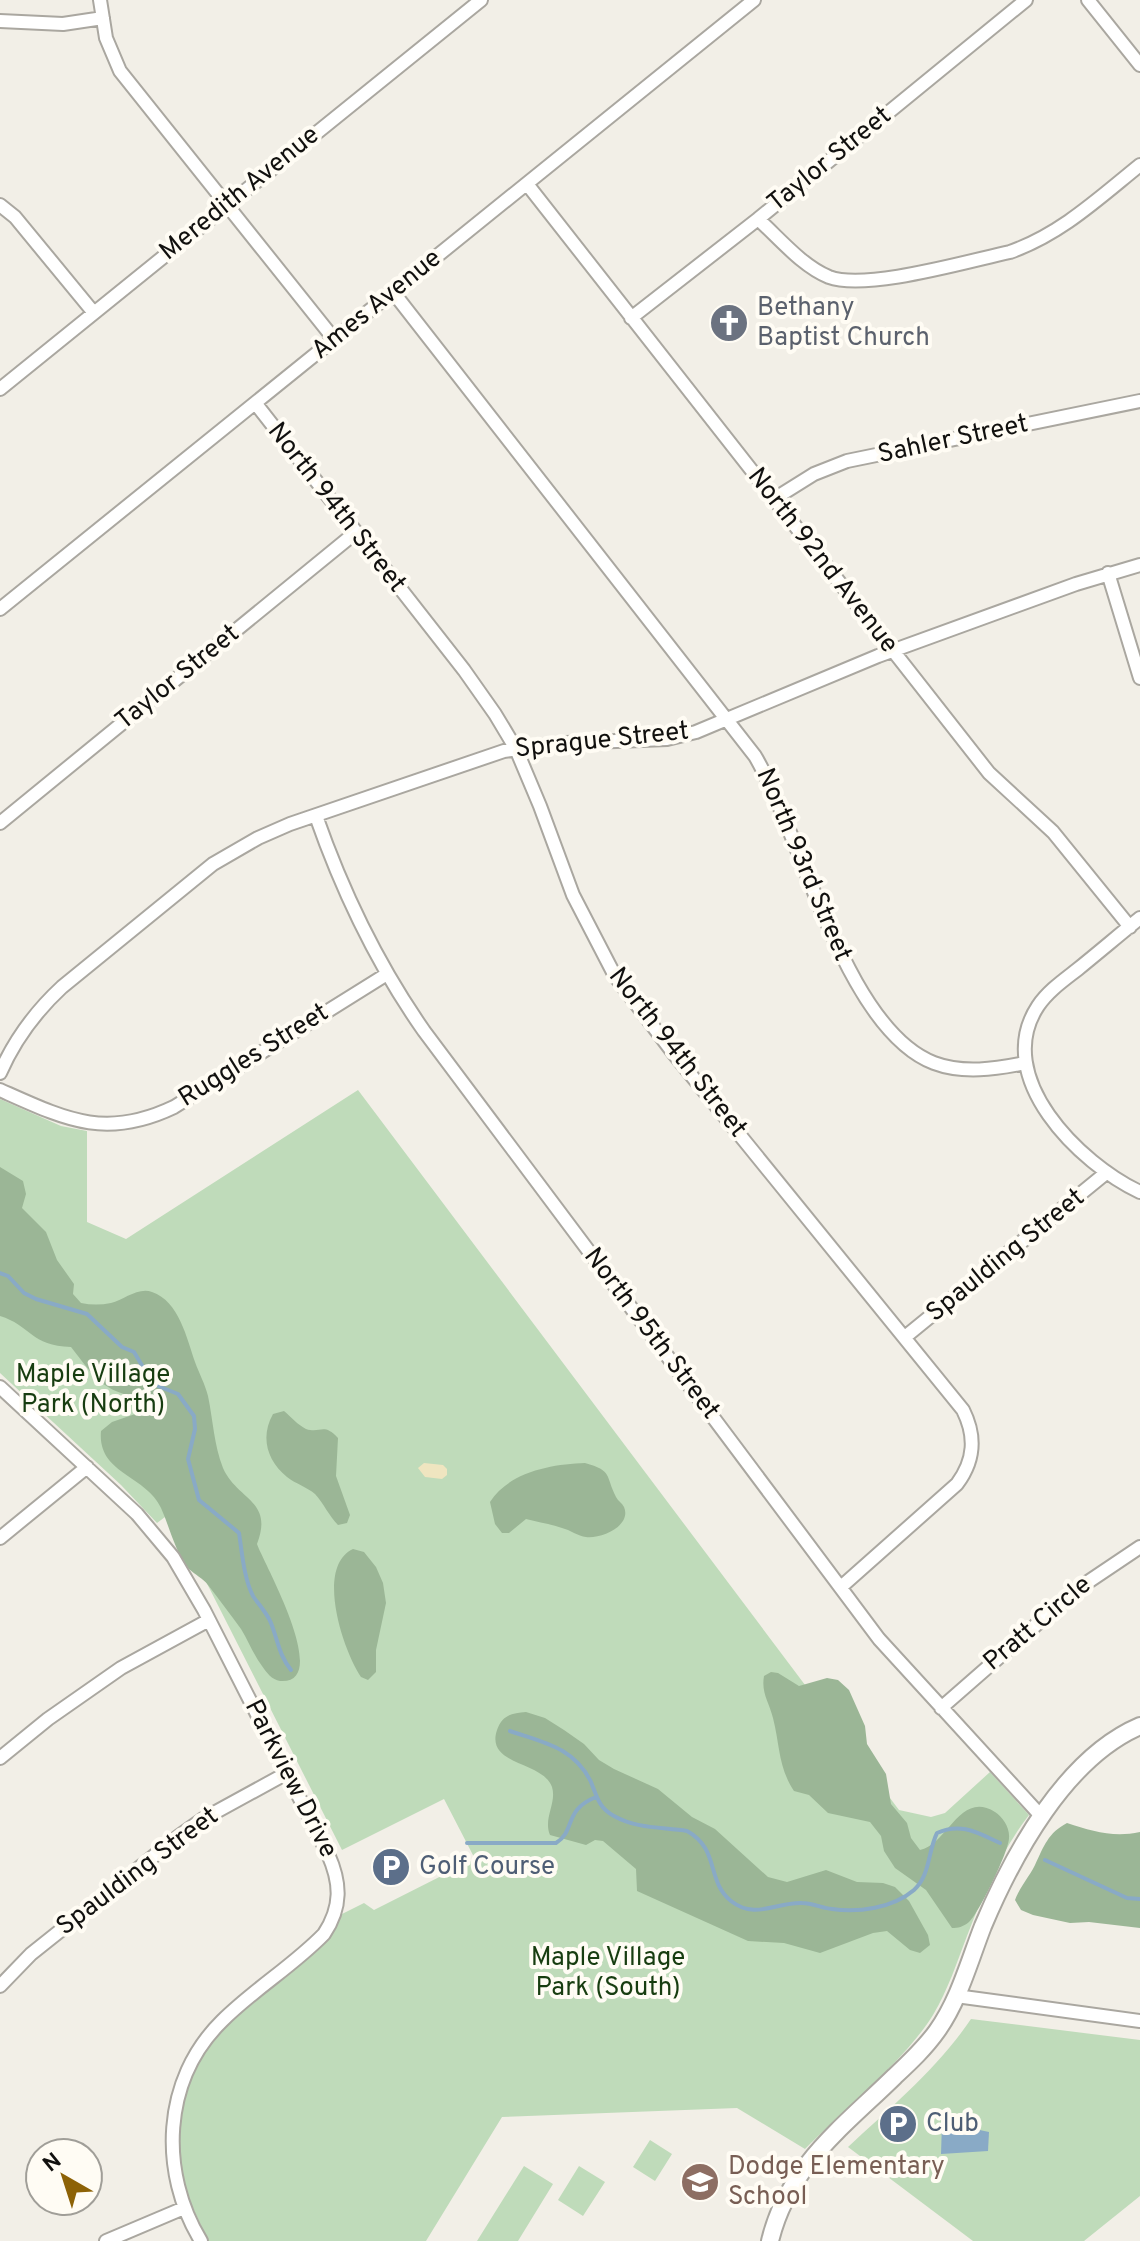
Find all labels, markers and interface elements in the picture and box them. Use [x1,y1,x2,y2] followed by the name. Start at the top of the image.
[761,100,899,220] street label: Taylor Street
[153,119,327,269] street label: Meredith Avenue
[305,242,449,368] street label: Ames Avenue
[757,292,930,355] place label: Bethany Baptist Church
[708,302,750,344] church icon: Bethany Baptist Church
[875,408,1031,472] street label: Sahler Street
[259,416,413,600] street label: North 94th Street
[739,462,905,660] street label: North 92nd Avenue
[109,618,247,738] street label: Taylor Street
[513,715,691,767] street label: Sprague Street
[747,764,859,966] street label: North 93rd Street
[600,961,754,1145] street label: North 94th Street
[173,997,335,1115] street label: Ruggles Street
[920,1182,1092,1330] street label: Spaulding Street
[576,1242,726,1426] street label: North 95th Street
[16,1359,170,1422] park label: Maple Village Park (North)
[977,1569,1099,1679] street label: Pratt Circle
[236,1694,344,1864] street label: Parkview Drive
[50,1800,226,1944] street label: Spaulding Street
[370,1846,412,1888] parking icon: Golf Course
[419,1851,555,1884] place label: Golf Course
[531,1942,685,2005] park label: Maple Village Park (South)
[877,2103,919,2145] parking icon: Club
[926,2108,979,2141] place label: Club
[24,2137,104,2217] north arrow
[38,2148,68,2179] text: N
[728,2151,945,2214] place label: Dodge Elementary School
[679,2161,721,2203] school or university icon: Dodge Elementary School

